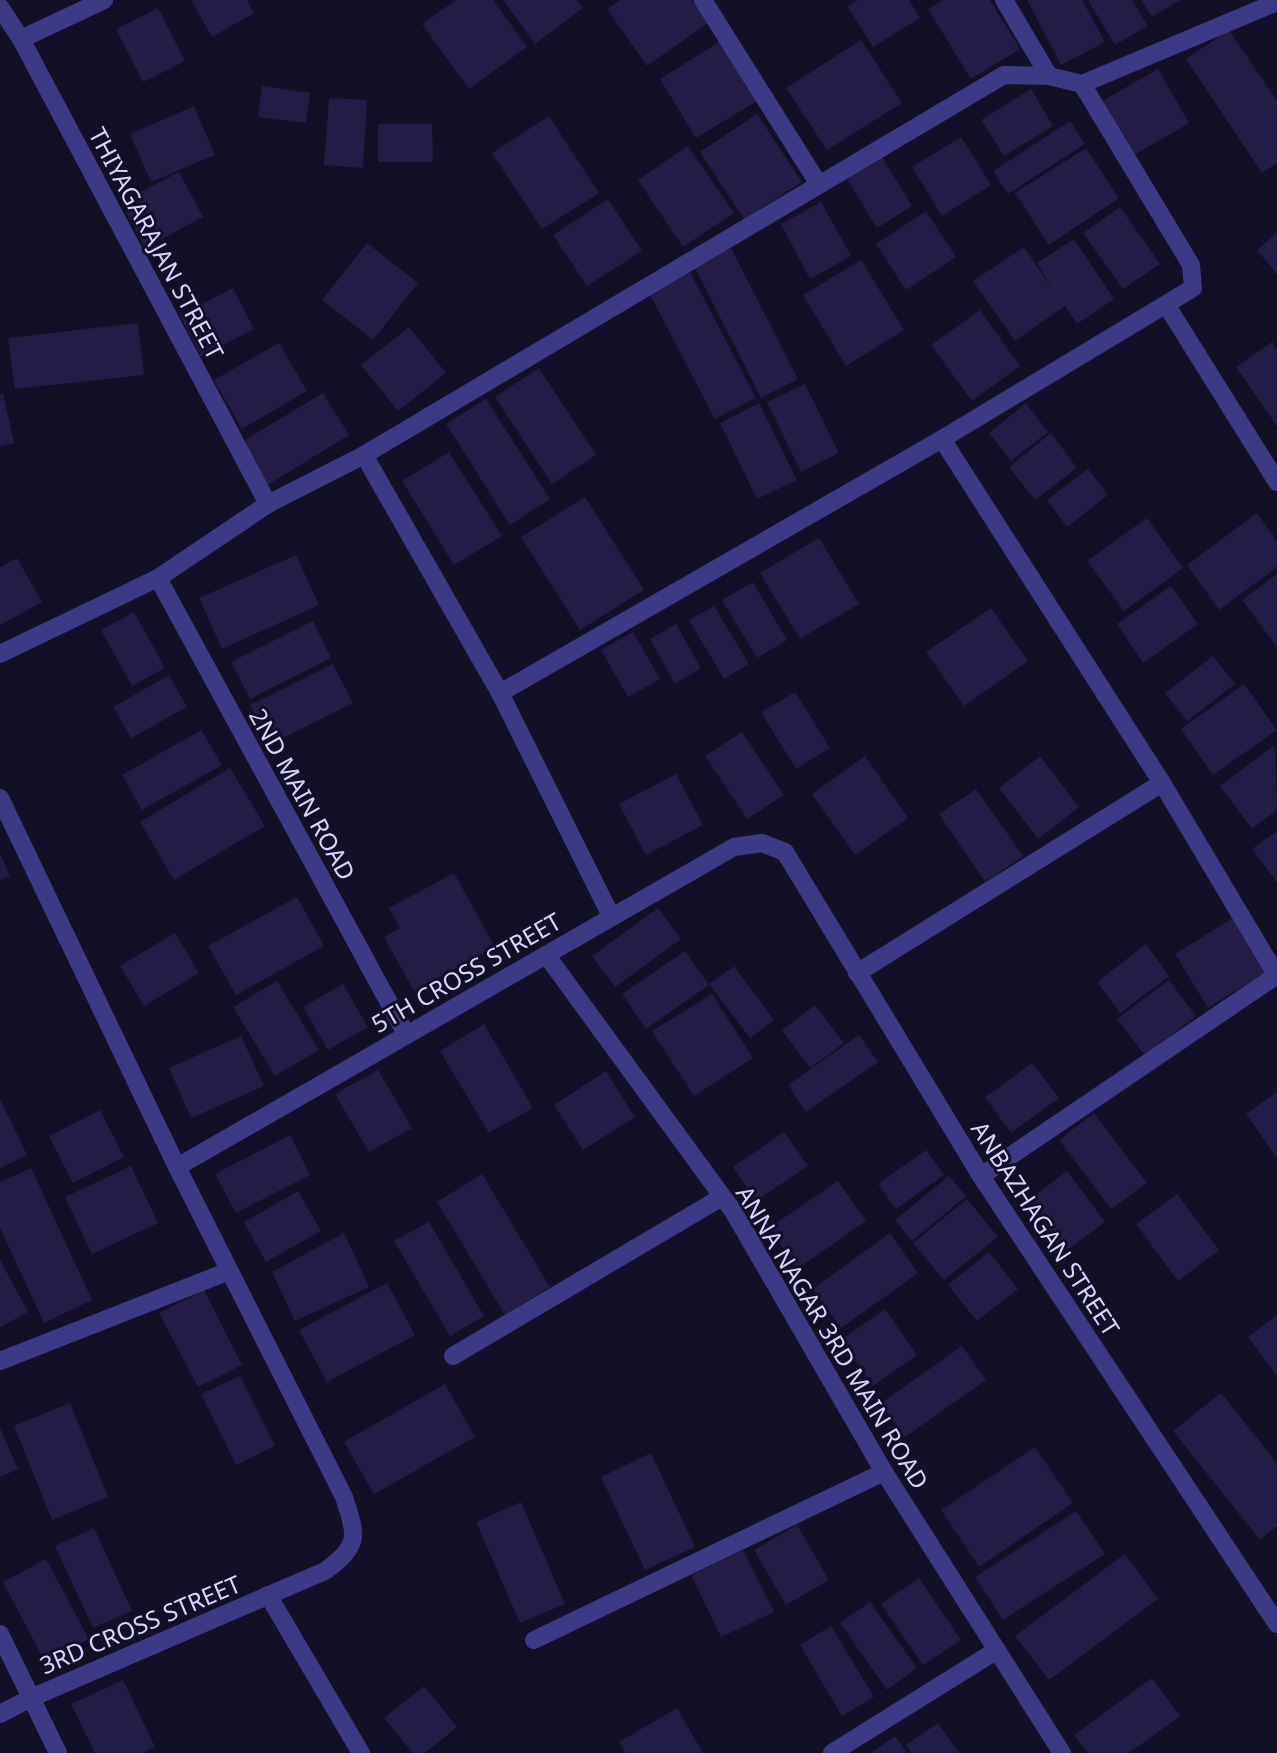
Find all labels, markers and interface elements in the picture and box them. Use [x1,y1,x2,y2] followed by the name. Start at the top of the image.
[82,121,233,365] street label: THIYAGARAJAN STREET
[242,702,364,886] street label: 2ND MAIN ROAD
[365,904,567,1040] street label: 5TH CROSS STREET
[964,1114,1128,1342] street label: ANBAZHAGAN STREET
[729,1179,937,1495] street label: ANNA NAGAR 3RD MAIN ROAD
[34,1566,246,1681] street label: 3RD CROSS STREET

